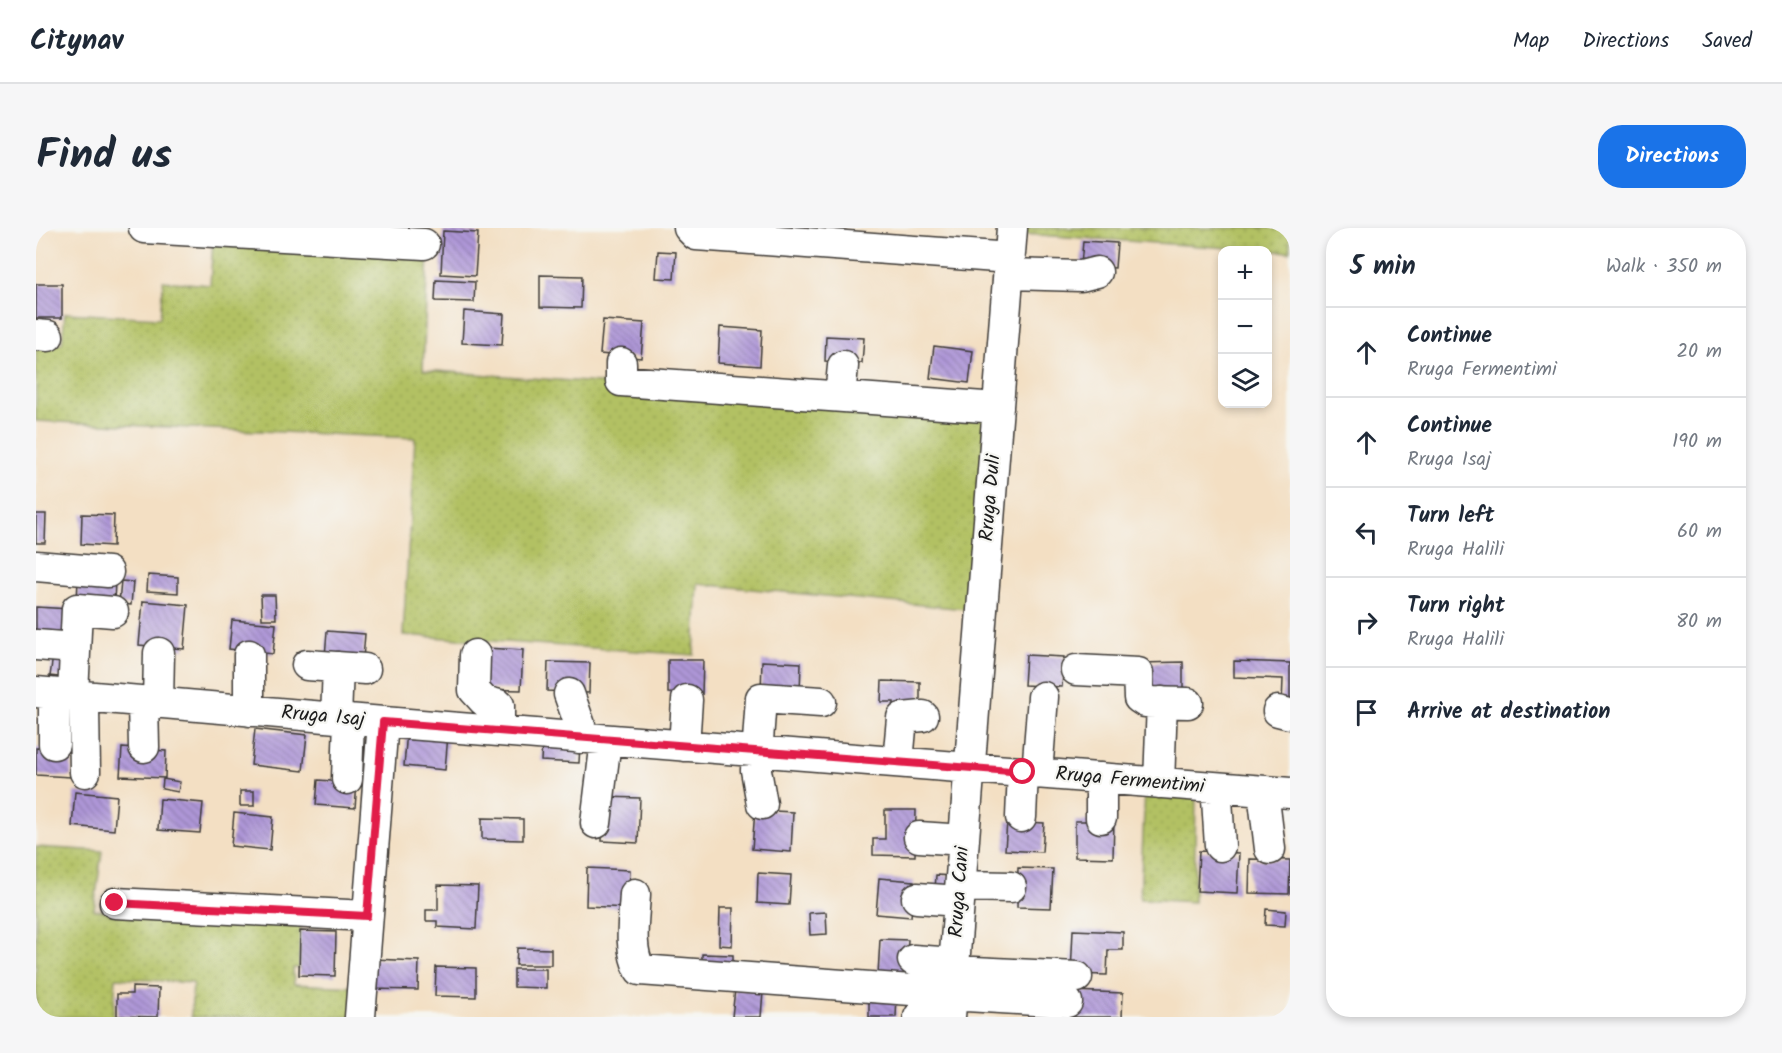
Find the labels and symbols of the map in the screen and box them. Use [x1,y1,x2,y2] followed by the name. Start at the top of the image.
[971,452,1011,543] street label: Rruga Duli
[280,697,367,737] street label: Rruga Isaj
[1009,758,1035,784] route start
[1054,759,1207,804] street label: Rruga Fermentimi
[941,844,979,939] street label: Rruga Cani
[101,889,127,915] route end

